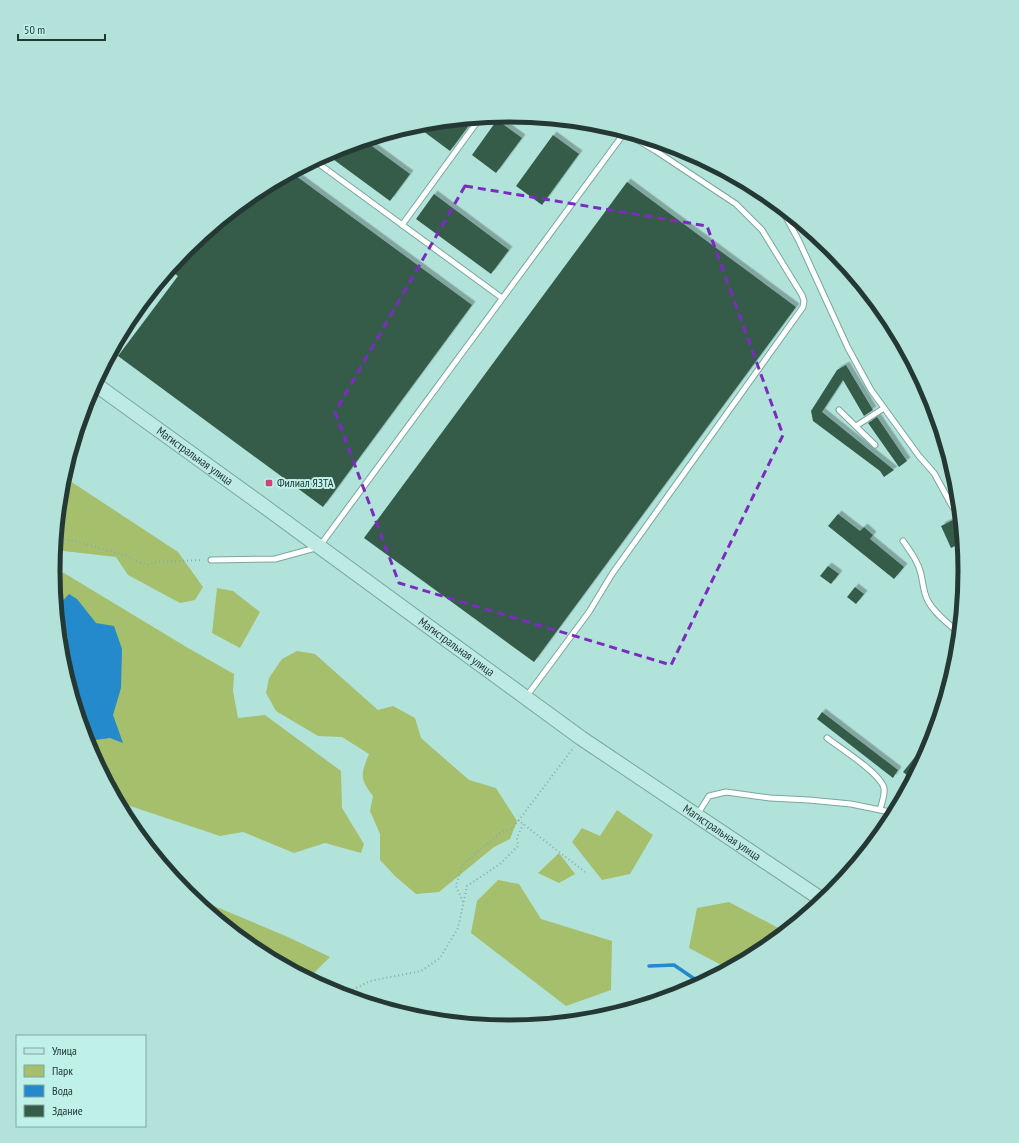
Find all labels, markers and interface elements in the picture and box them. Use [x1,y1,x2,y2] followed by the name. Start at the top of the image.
[18,16,105,42] scale bar
[24,22,45,37] text: 50 m
[154,423,236,488] street label: Магистральная улица
[277,475,334,490] place label: Филиал ЯЗТА
[264,478,274,488] marker: Филиал ЯЗТА
[416,614,498,679] street label: Магистральная улица
[680,801,764,864] street label: Магистральная улица
[16,1035,146,1127] legend
[52,1043,77,1058] text: Улица
[52,1063,73,1078] text: Парк
[52,1083,73,1098] text: Вода
[52,1103,83,1118] text: Здание

